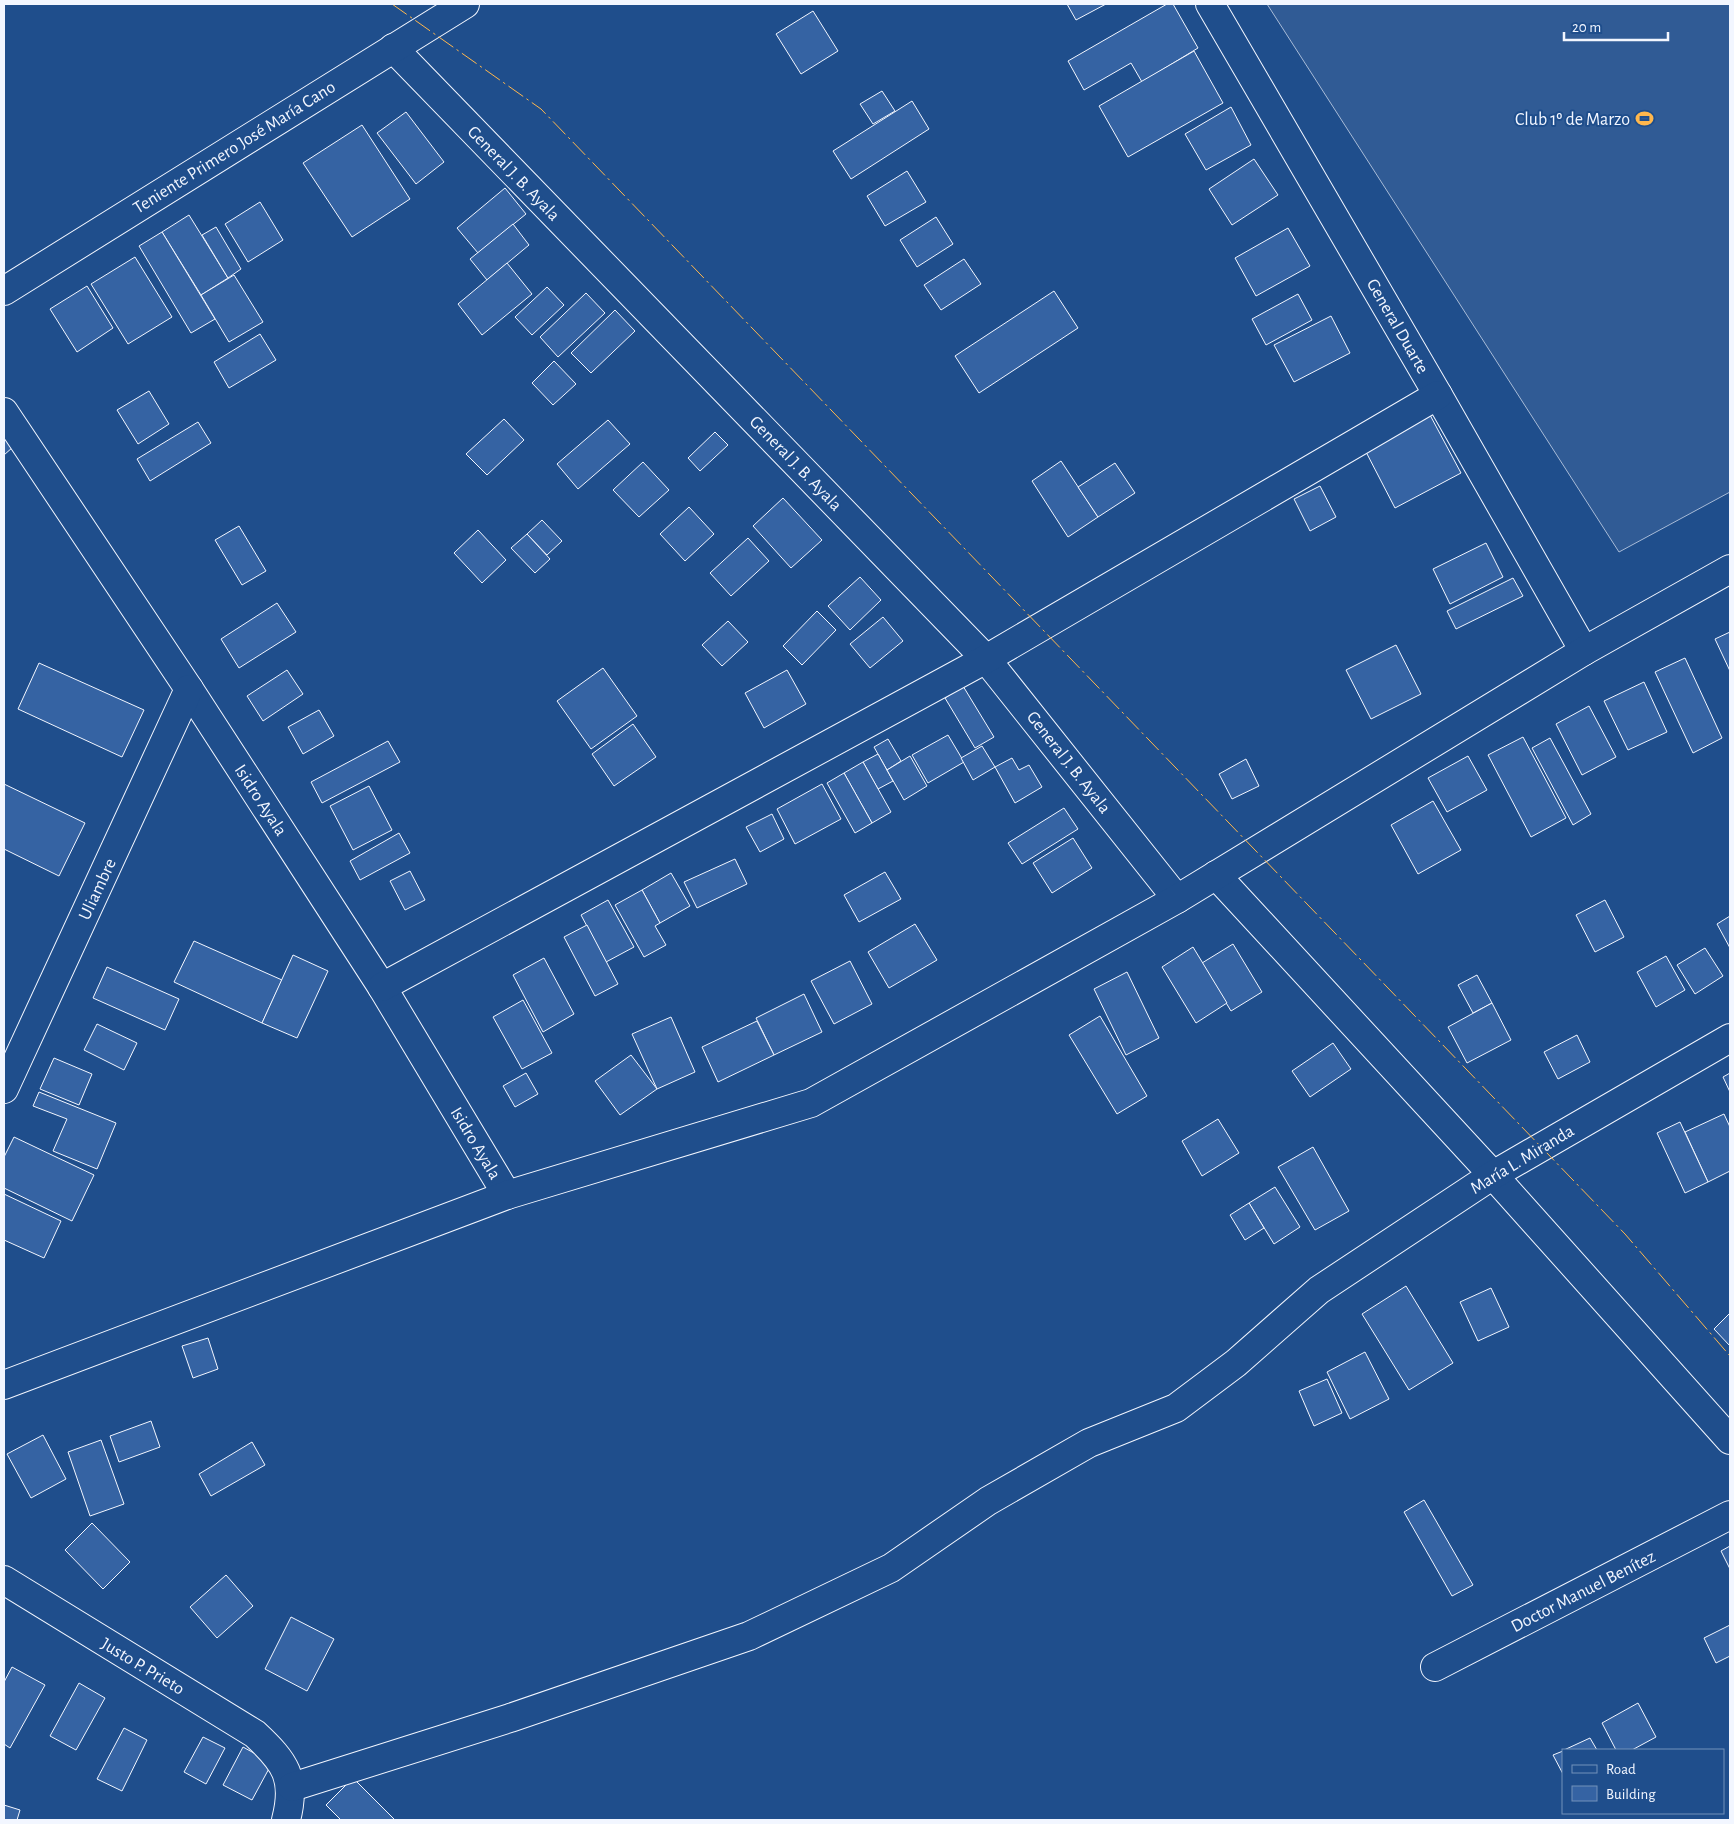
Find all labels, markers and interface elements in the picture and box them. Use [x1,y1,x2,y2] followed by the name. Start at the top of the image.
[1564,10,1668,42] scale bar
[1572,20,1601,35] text: 20 m
[130,78,339,218] street label: Teniente Primero José María Cano
[1634,109,1654,129] sports icon: Club 1º de Marzo
[1515,111,1630,129] place label: Club 1º de Marzo
[464,123,563,225] street label: General J. B. Ayala
[1363,276,1431,377] street label: General Duarte
[746,413,845,515] street label: General J. B. Ayala
[1023,708,1114,817] street label: General J. B. Ayala
[231,762,290,839] street label: Isidro Ayala
[76,856,120,923] street label: Uliambre
[447,1104,504,1183] street label: Isidro Ayala
[1468,1122,1577,1198] street label: María L. Miranda
[1508,1548,1659,1636] street label: Doctor Manuel Benítez
[98,1635,187,1699] street label: Justo P. Prieto
[1562,1749,1724,1814] legend
[1606,1762,1636,1777] text: Road
[1606,1787,1656,1802] text: Building

